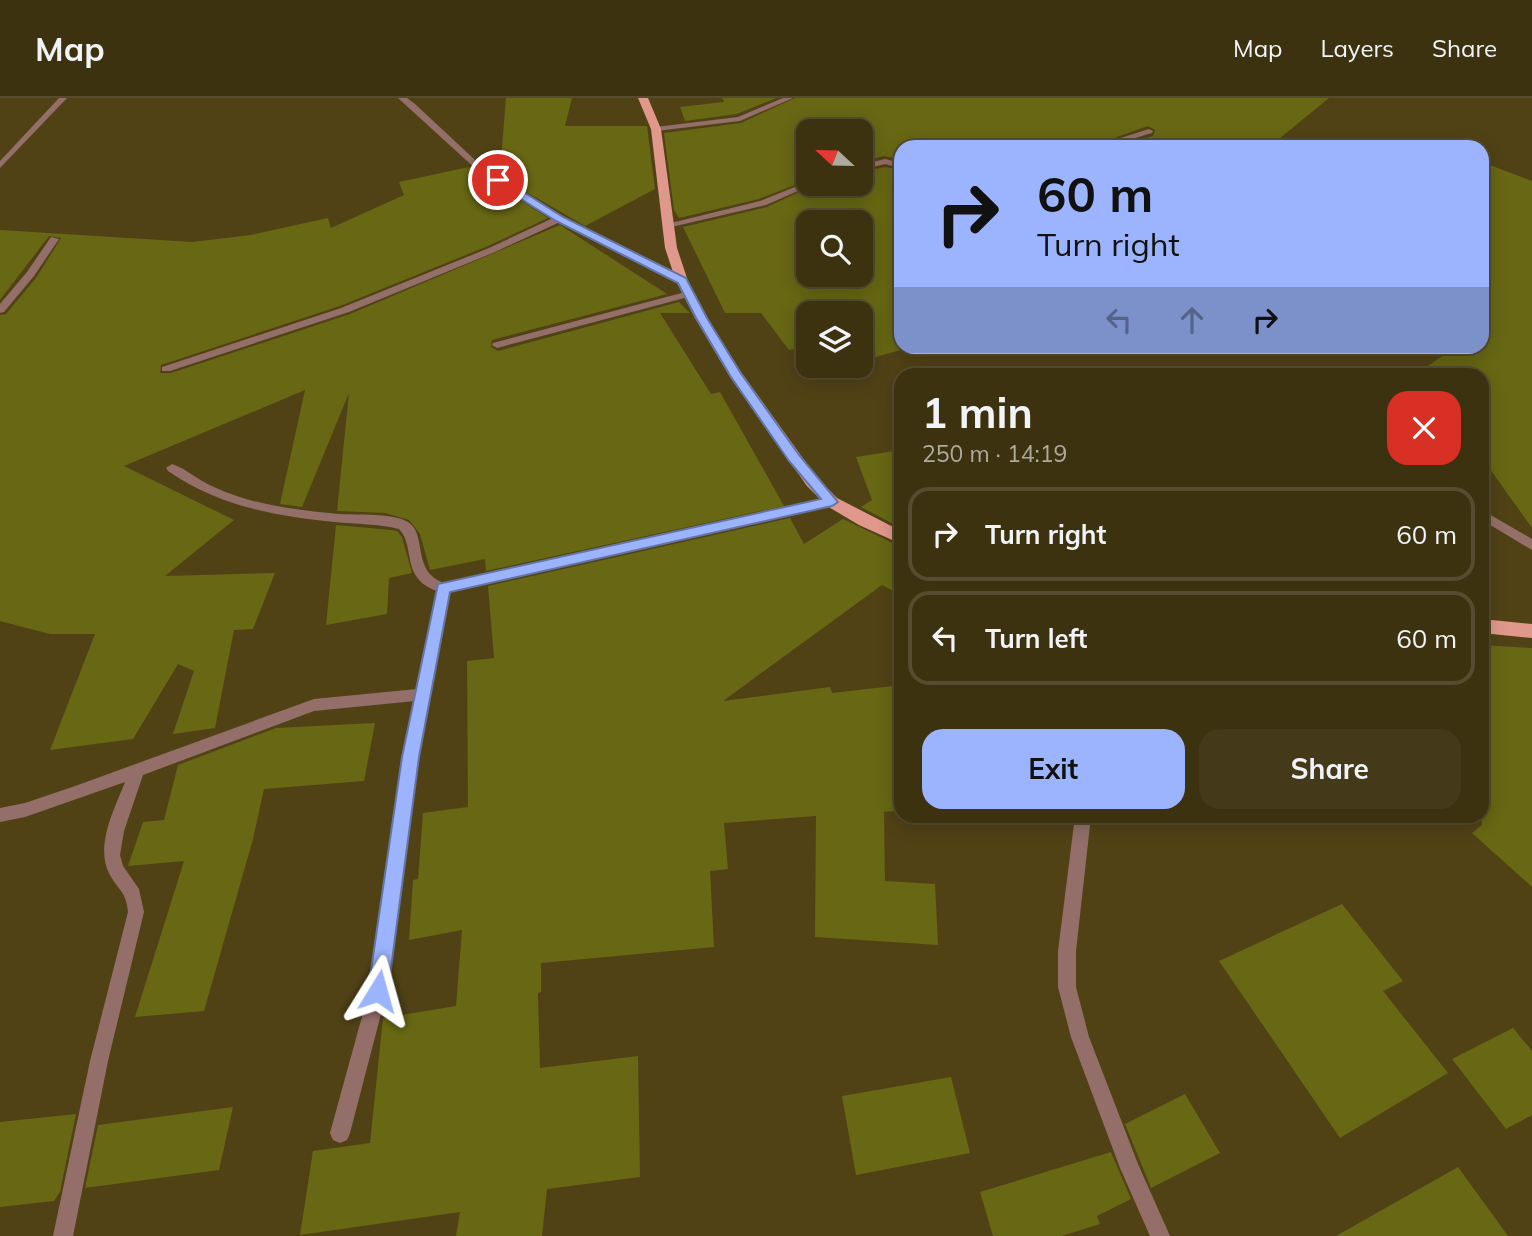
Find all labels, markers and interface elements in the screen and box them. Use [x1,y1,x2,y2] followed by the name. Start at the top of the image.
[35,28,105,69] text: Map
[1233,33,1282,63] text: Map
[1320,33,1394,63] text: Layers
[1432,33,1497,63] text: Share
[796,119,873,196] north arrow
[796,119,873,378] map controls
[468,150,528,210] pin
[479,161,517,199] icon: arrive
[1037,163,1153,224] text: 60 m
[922,168,1013,259] icon: right
[796,210,873,287] button: search
[1037,224,1180,264] text: Turn right
[796,301,873,378] button: layers
[1100,301,1138,339] icon: left
[1173,301,1211,339] icon: ahead
[1246,301,1284,339] icon: right
[922,386,1033,439] text: 1 min
[1387,391,1461,465] button: close
[922,439,1067,468] text: 250 m · 14:19
[926,515,964,553] icon: right
[985,518,1106,551] text: Turn right
[1396,518,1457,551] text: 60 m
[926,619,964,657] icon: left
[985,622,1087,655] text: Turn left
[1396,622,1457,655] text: 60 m
[922,729,1185,809] button: Exit
[1199,729,1461,809] button: Share
[341,954,415,1028] position arrow

